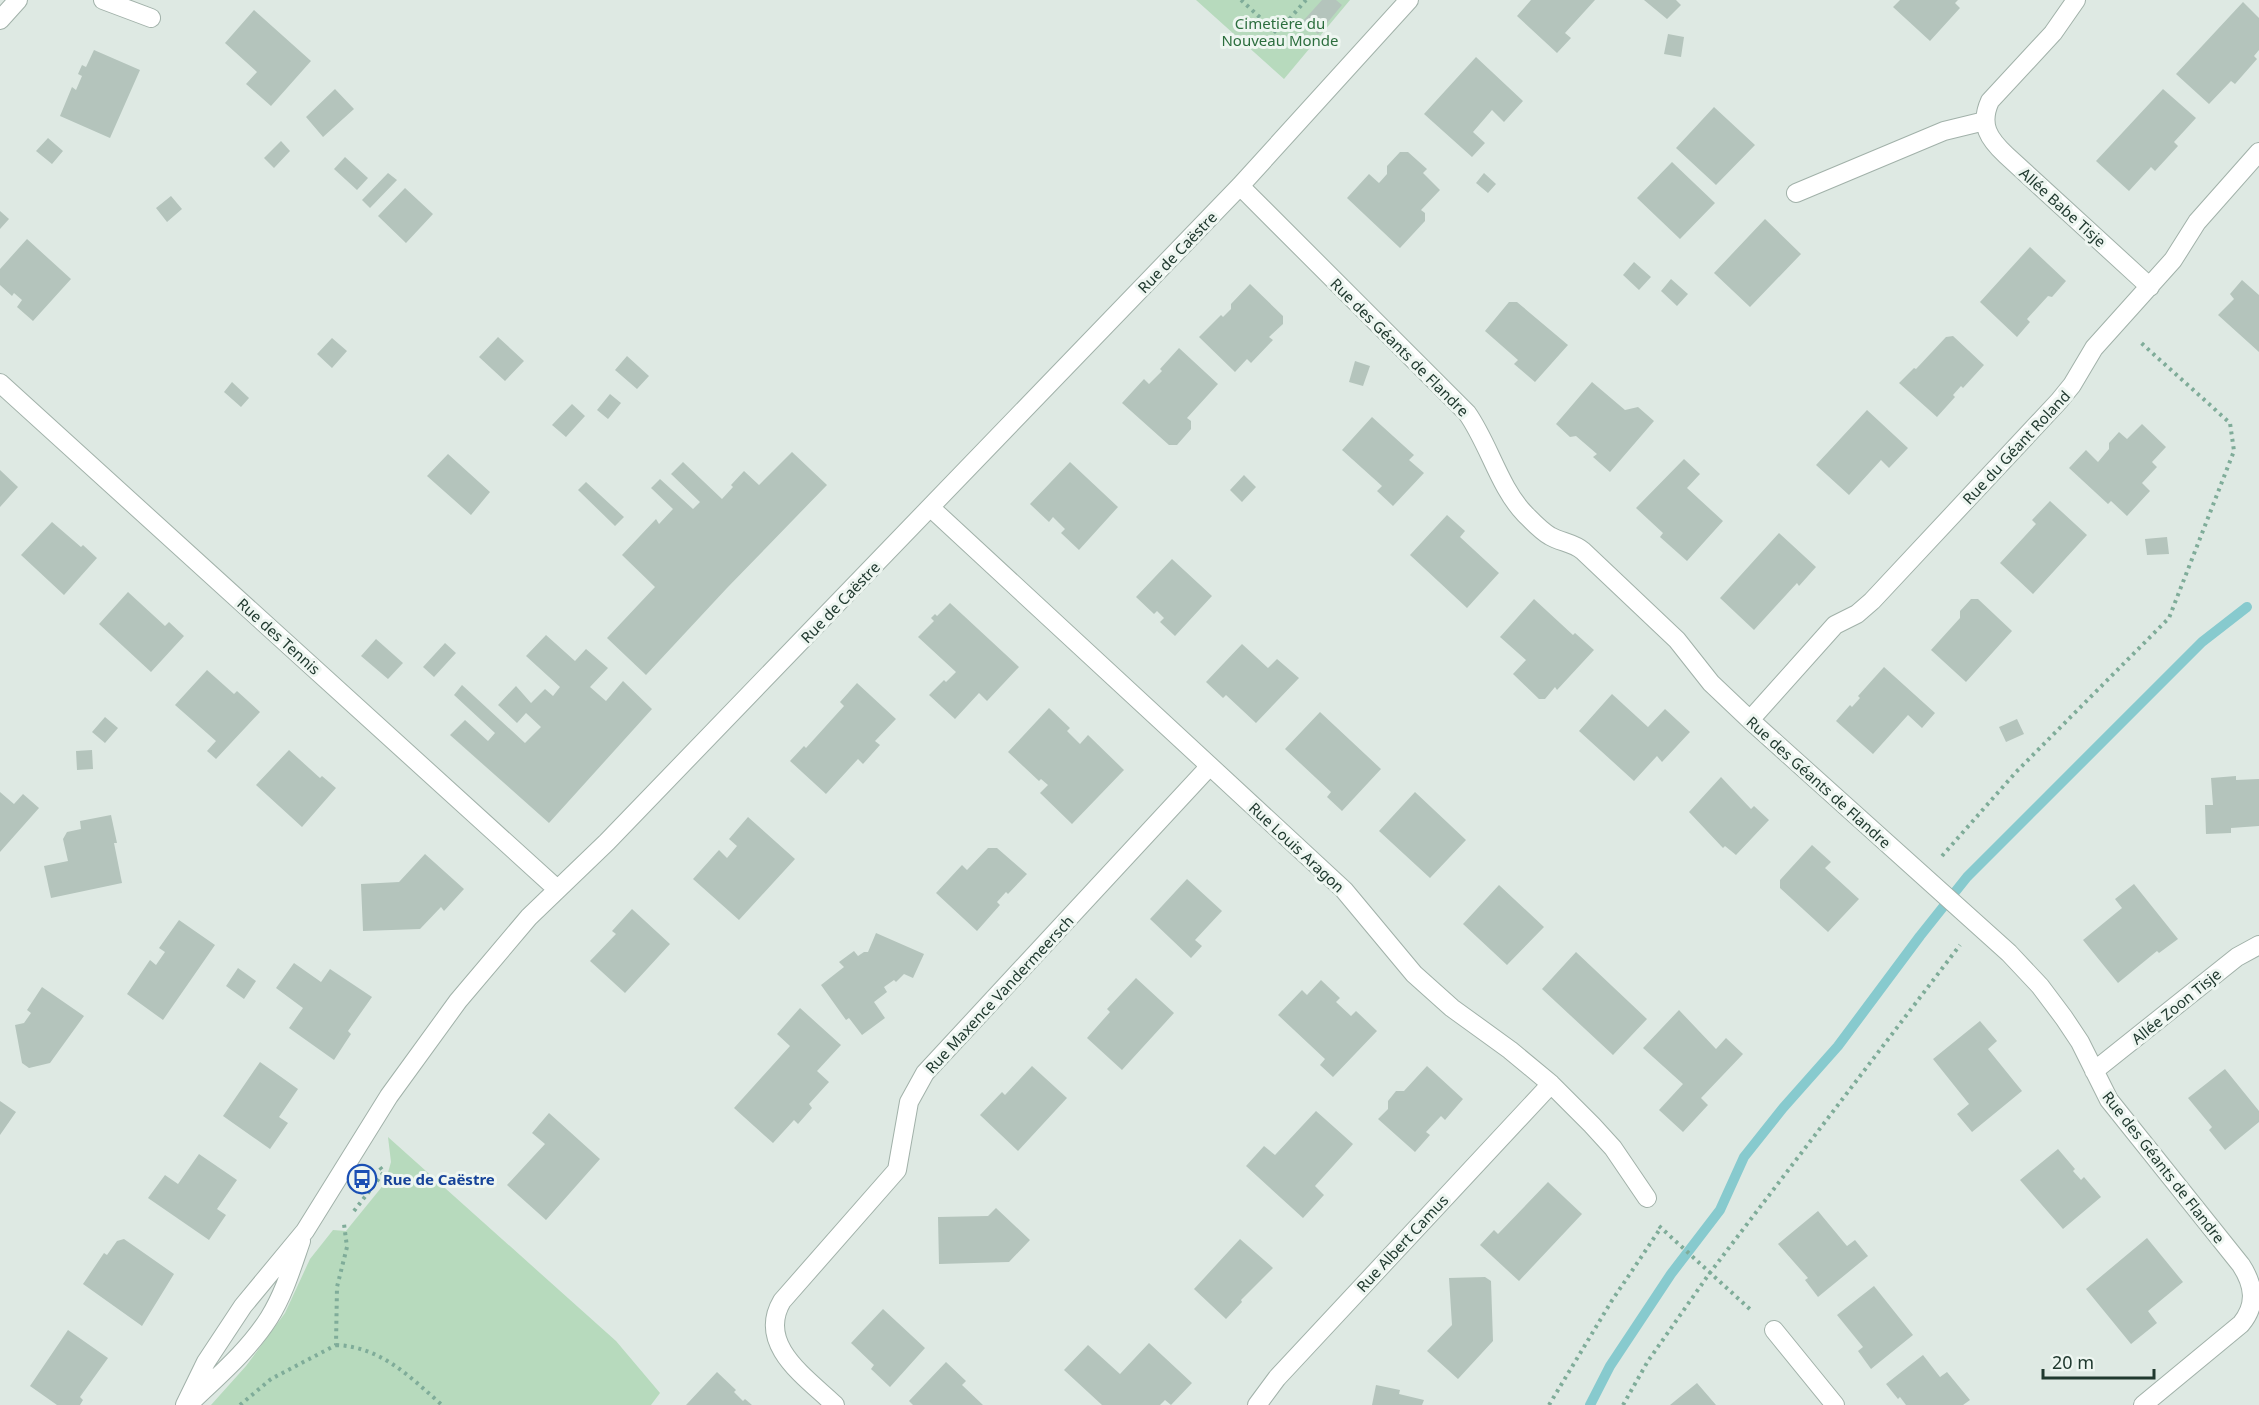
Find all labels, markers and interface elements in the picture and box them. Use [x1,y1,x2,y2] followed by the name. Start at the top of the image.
[1221,13,1339,50] park label: Cimetière du Nouveau Monde
[2016,163,2110,251] street label: Allée Babe Tisje
[1133,207,1221,297] street label: Rue de Caëstre
[1327,274,1473,420] street label: Rue des Géants de Flandre
[1958,386,2074,508] street label: Rue du Géant Roland
[796,557,884,647] street label: Rue de Caëstre
[233,593,325,679] street label: Rue des Tennis
[1743,712,1895,852] street label: Rue des Géants de Flandre
[1245,798,1349,896] street label: Rue Louis Aragon
[920,911,1078,1077] street label: Rue Maxence Vandermeersch
[2127,964,2225,1048] street label: Allée Zoon Tisje
[2098,1087,2230,1247] street label: Rue des Géants de Flandre
[346,1163,378,1195] bus stop icon: Rue de Caëstre
[383,1169,495,1189] place label: Rue de Caëstre
[1352,1190,1452,1296] street label: Rue Albert Camus
[2043,1342,2154,1380] scale bar
[2052,1350,2094,1374] text: 20 m

